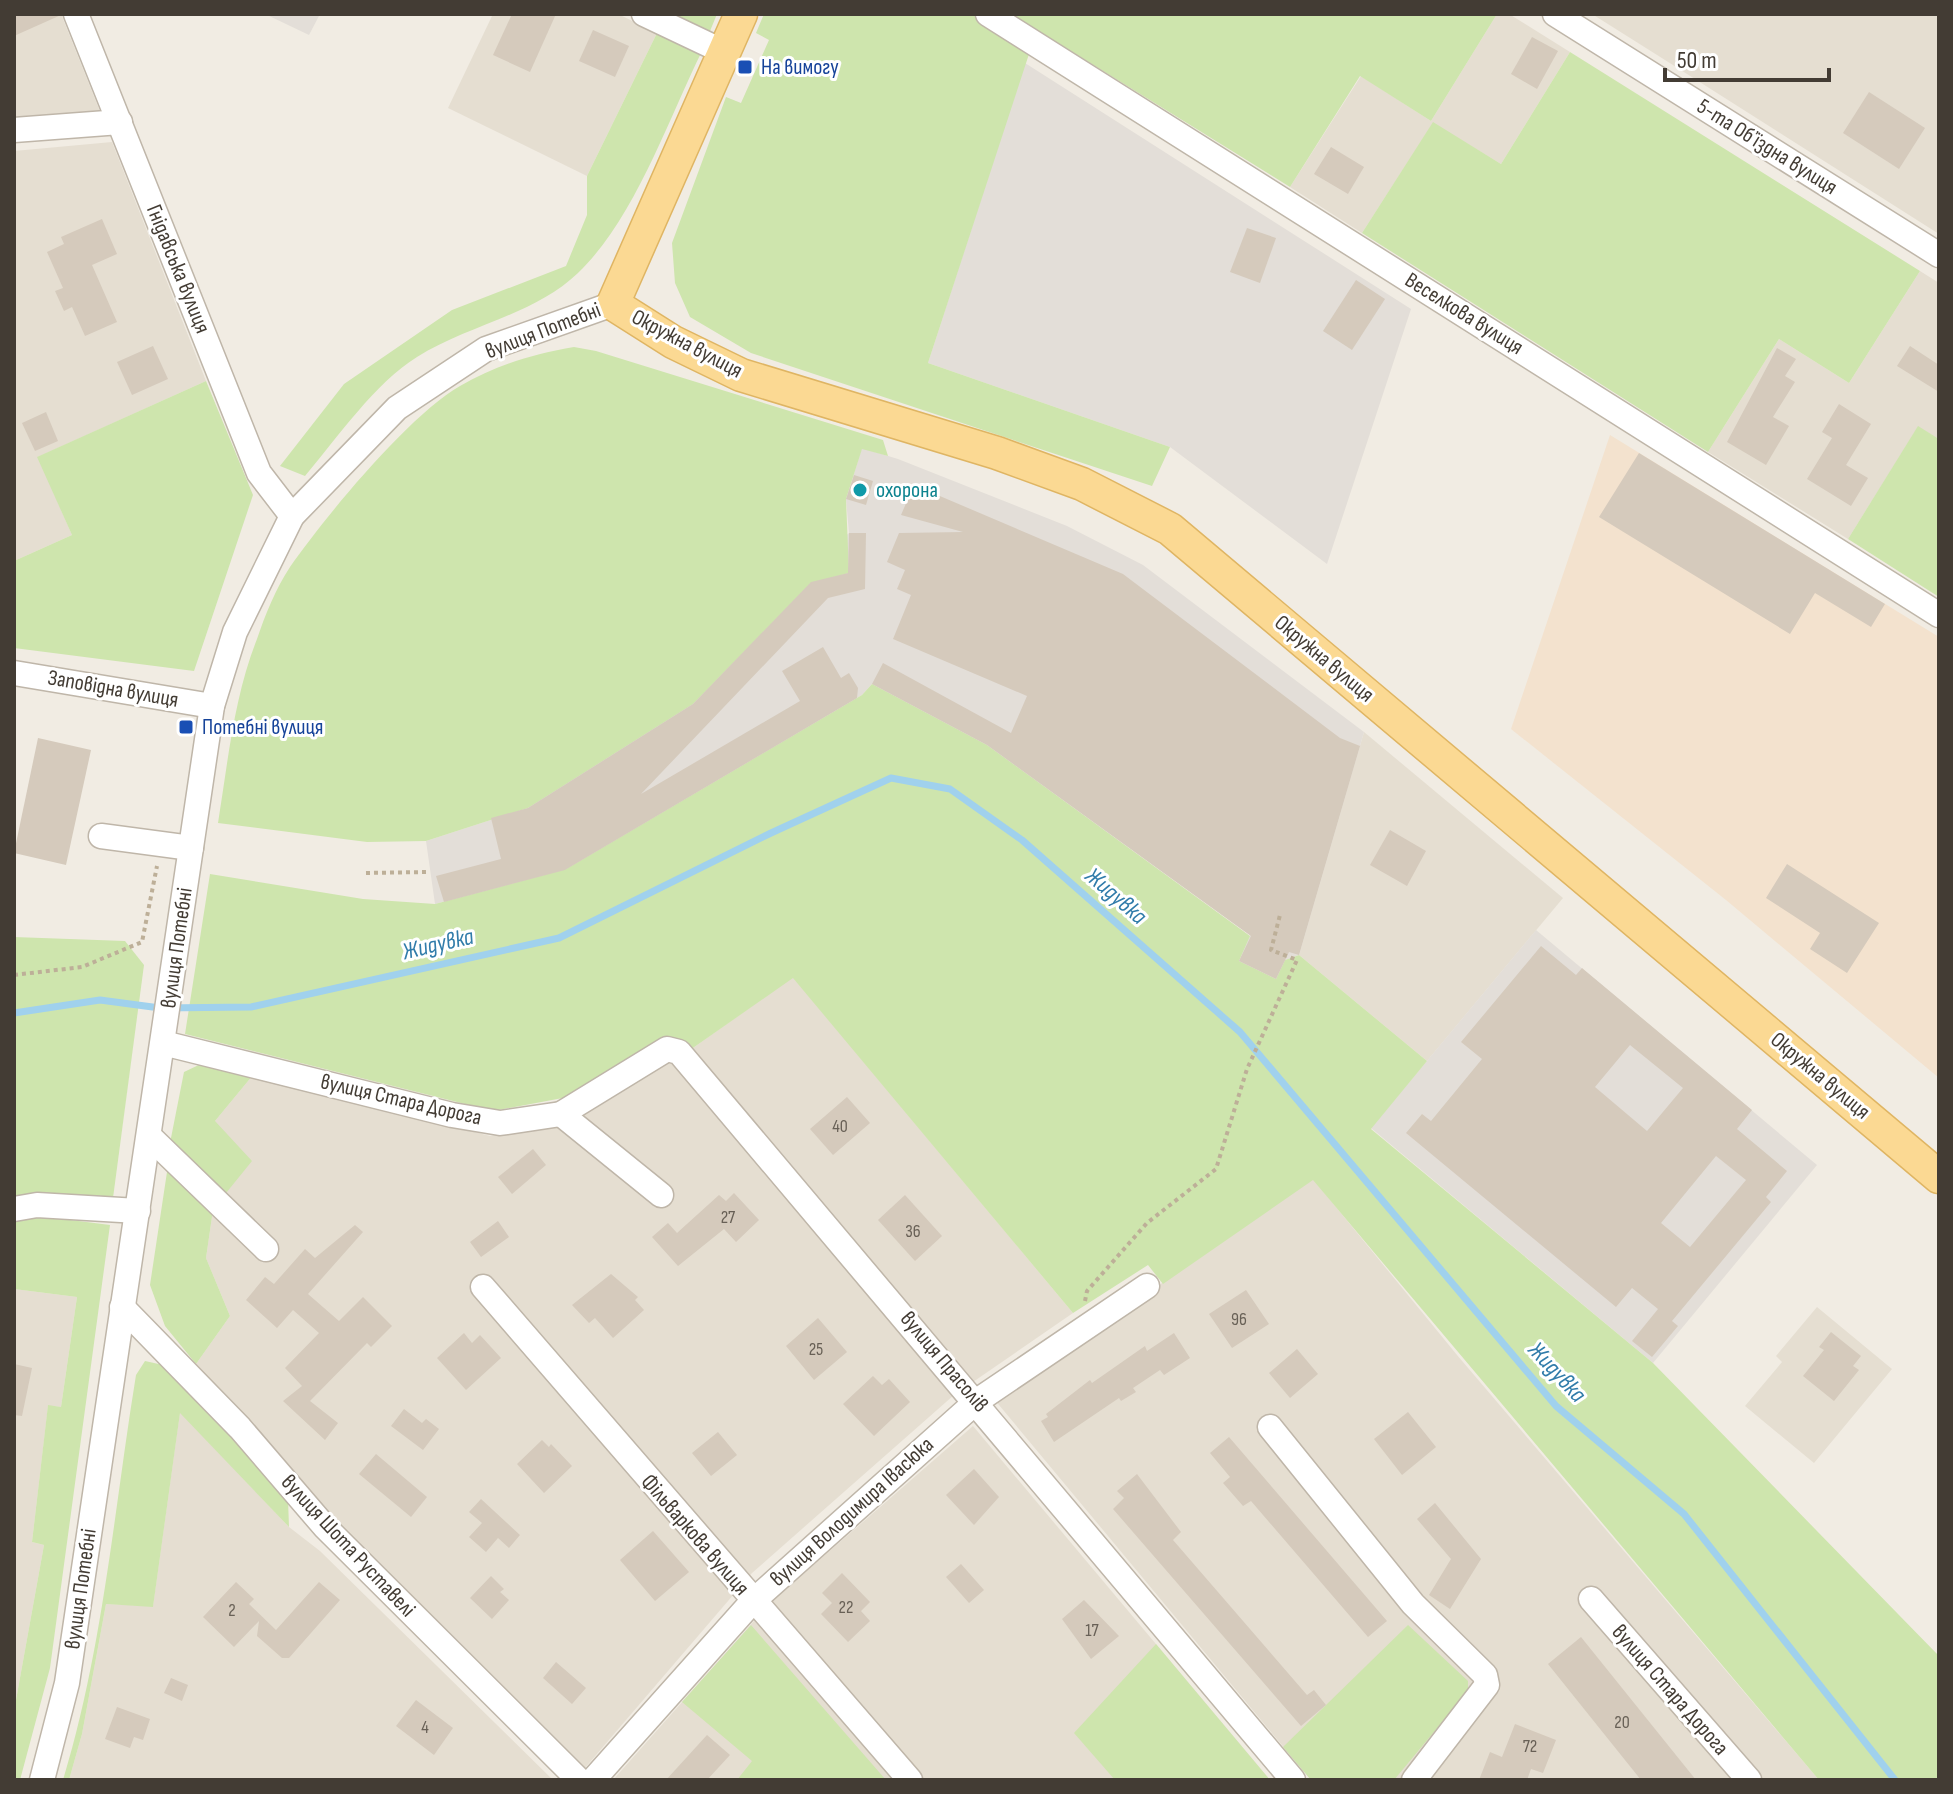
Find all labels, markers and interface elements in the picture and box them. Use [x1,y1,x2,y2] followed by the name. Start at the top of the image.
[1665,32,1829,82] scale bar
[1677,46,1717,75] text: 50 m
[761,54,839,81] place label: На вимогу
[736,58,754,76] marker: На вимогу
[1692,93,1842,201] street label: 5-та Обʼїздна вулиця
[140,201,216,337] street label: Гнідавська вулиця
[1400,267,1528,361] street label: Веселкова вулиця
[481,297,605,365] street label: вулиця Потебні
[627,303,747,385] street label: Окружна вулиця
[876,477,938,504] place label: охорона
[851,481,869,499] marker: охорона
[1269,609,1379,709] street label: Окружна вулиця
[45,664,181,714] street label: Заповідна вулиця
[202,714,323,741] place label: Потебні вулиця
[177,718,195,736] marker: Потебні вулиця
[1079,861,1153,931] water label: Жидувка
[155,886,199,1010] street label: вулиця Потебні
[399,922,477,966] water label: Жидувка
[1765,1026,1875,1126] street label: Окружна вулиця
[318,1068,484,1132] street label: вулиця Стара Дорога
[832,1116,848,1137] house number: 40
[721,1207,736,1228] house number: 27
[905,1221,921,1242] house number: 36
[894,1306,994,1418] street label: вулиця Прасолів
[1231,1309,1247,1330] house number: 96
[1521,1335,1592,1408] water label: Жидувка
[809,1339,823,1360] house number: 25
[765,1431,939,1593] street label: вулиця Володимира Івасюка
[275,1469,421,1623] street label: вулиця Шота Руставелі
[635,1469,755,1601] street label: Фільваркова вулиця
[59,1527,103,1651] street label: вулиця Потебні
[839,1597,853,1618] house number: 22
[228,1600,236,1621] house number: 2
[1606,1619,1734,1761] street label: вулиця Стара Дорога
[1085,1620,1100,1641] house number: 17
[1614,1712,1630,1733] house number: 20
[421,1717,429,1738] house number: 4
[1523,1736,1537,1757] house number: 72

